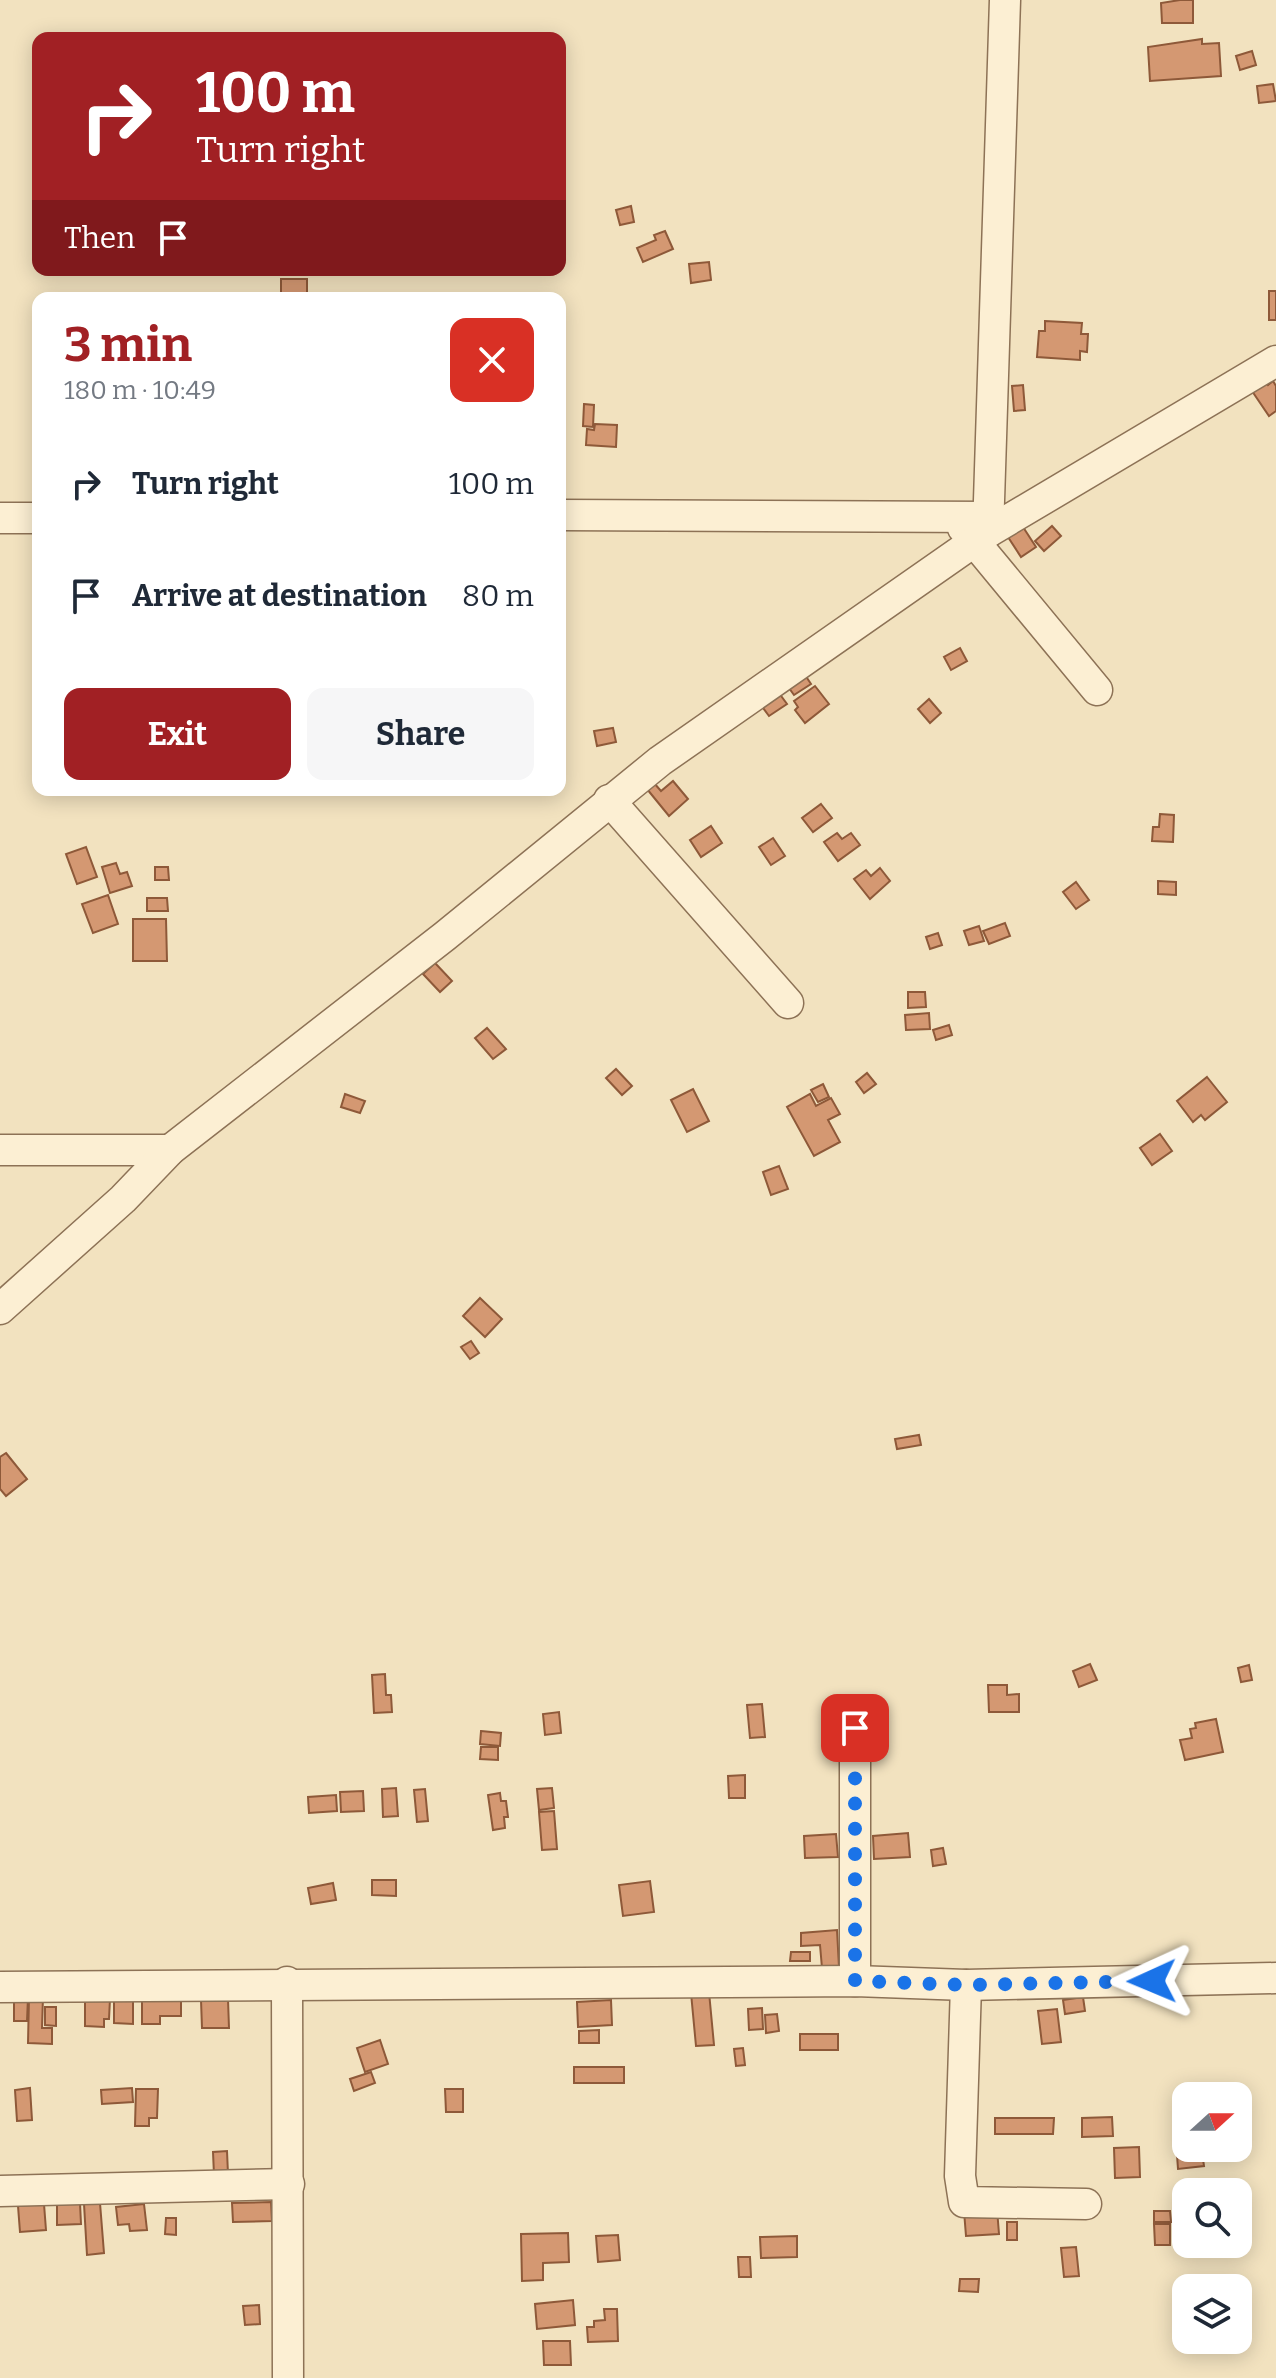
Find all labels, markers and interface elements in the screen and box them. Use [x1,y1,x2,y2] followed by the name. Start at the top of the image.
[196,60,355,127] text: 100 m
[64,64,168,168] icon: right
[196,128,365,172] text: Turn right
[151,216,195,260] icon: arrive
[64,220,135,256] text: Then
[64,316,192,374] text: 3 min
[450,318,534,402] button: close
[64,375,216,406] text: 180 m · 10:49
[64,462,108,506] icon: right
[132,466,279,502] text: Turn right
[449,466,534,502] text: 100 m
[64,574,108,618] icon: arrive
[132,578,427,614] text: Arrive at destination
[462,578,534,614] text: 80 m
[64,688,291,780] button: Exit
[307,688,534,780] button: Share
[821,1694,889,1762] pin
[833,1706,877,1750] icon: arrive
[1110,1939,1194,2023] position arrow
[1172,2082,1252,2162] north arrow
[1172,2082,1252,2354] map controls
[1172,2178,1252,2258] button: search
[1172,2274,1252,2354] button: layers

